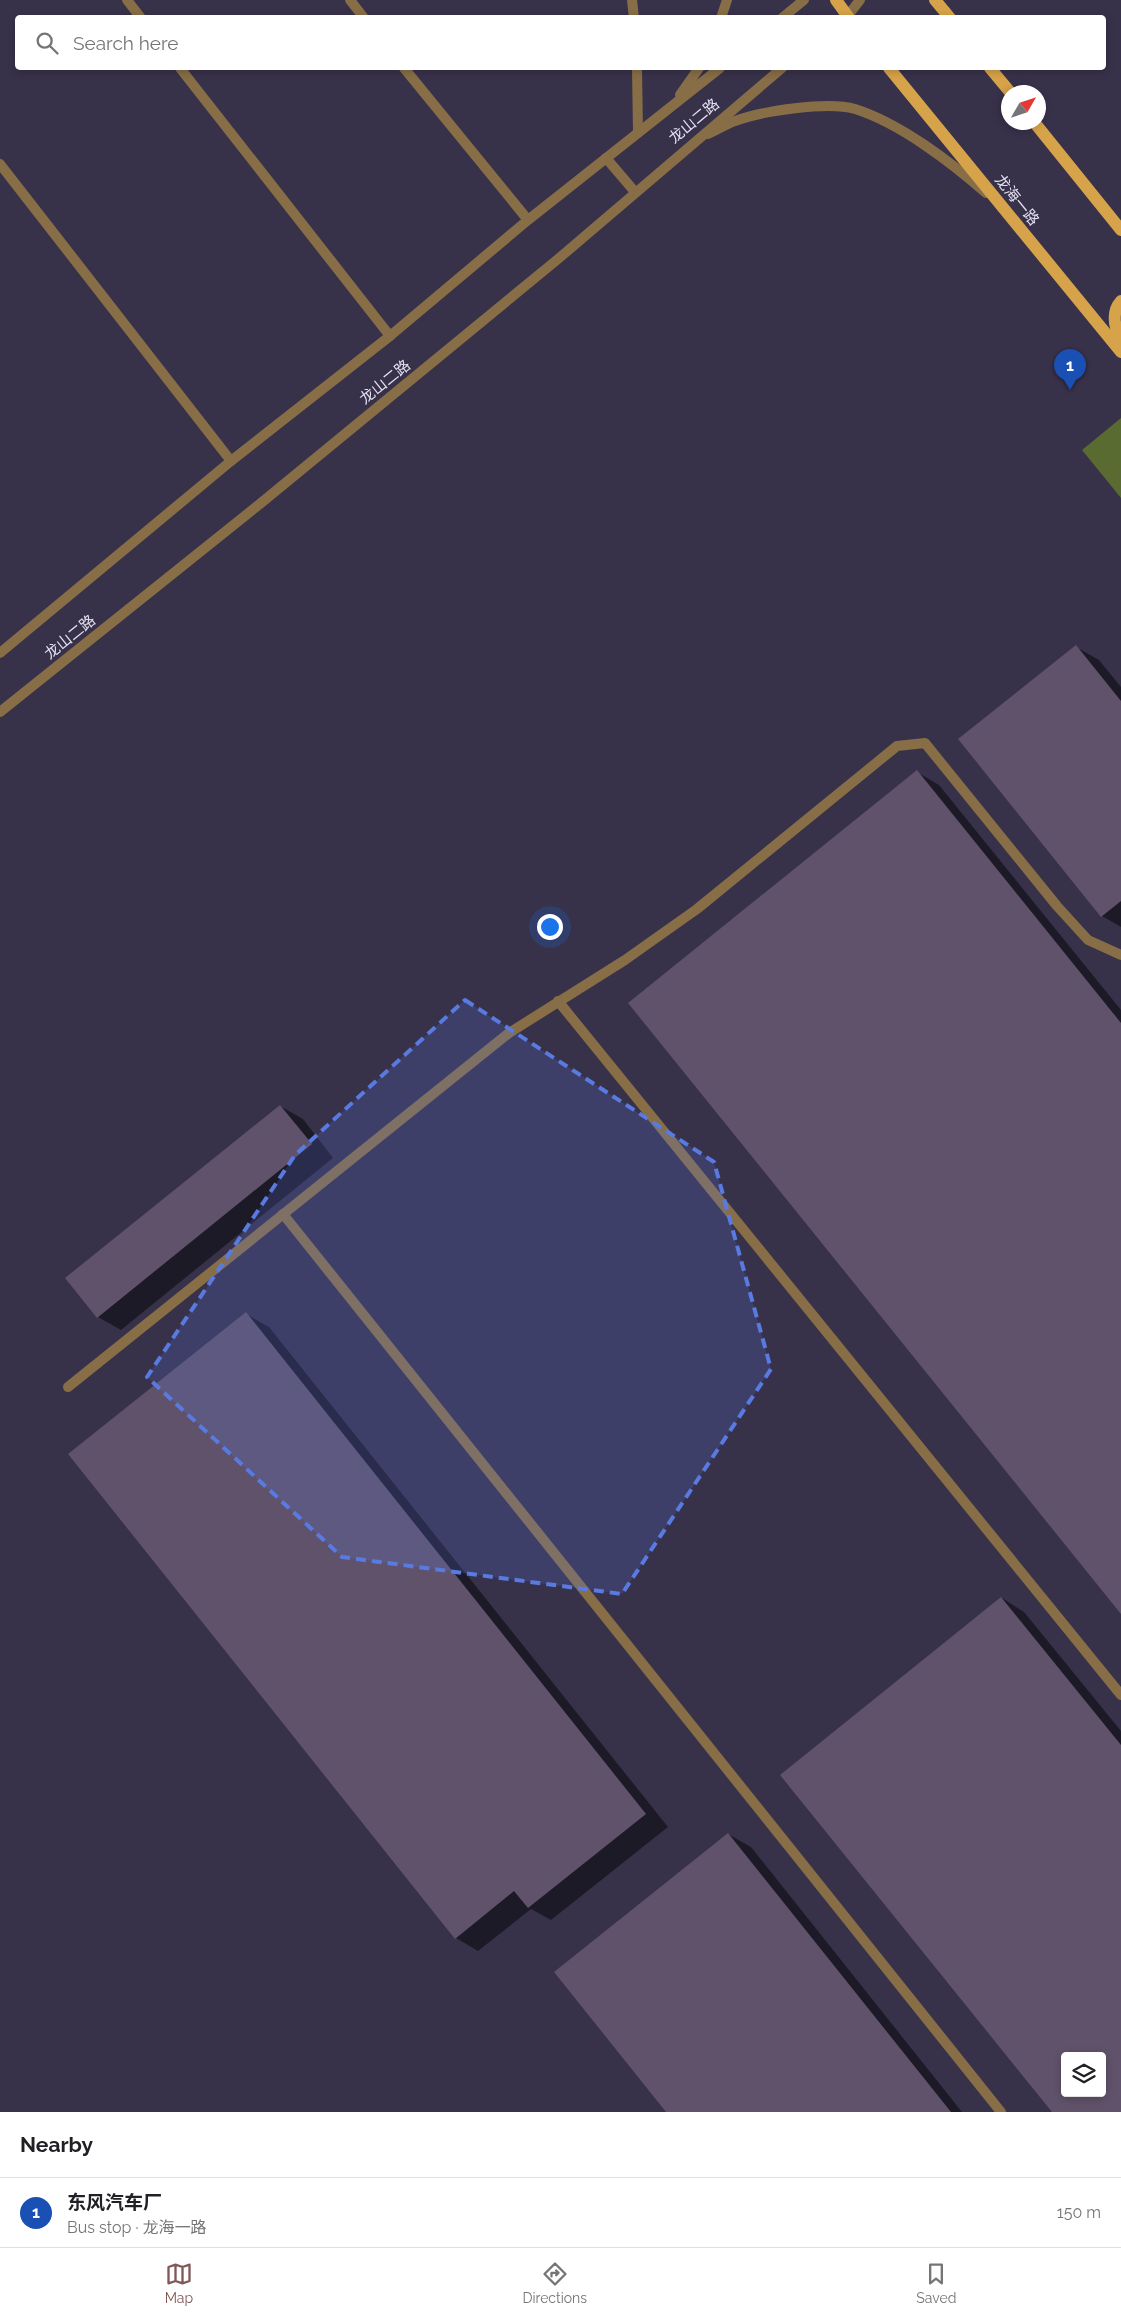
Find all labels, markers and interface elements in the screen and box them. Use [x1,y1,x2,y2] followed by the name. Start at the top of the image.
[15,15,1106,70] search box
[33,29,61,57] icon: search
[73,32,179,54] text: Search here
[1001,85,1046,130] north arrow
[665,95,723,147] street label: 龙山二路
[991,171,1043,229] street label: 龙海一路
[1054,349,1086,390] pin: 1
[356,356,414,408] street label: 龙山二路
[41,611,99,663] street label: 龙山二路
[537,914,563,940] your location
[1061,2052,1106,2097] map controls
[1061,2052,1106,2097] button: layers
[20,2132,93,2157] text: Nearby
[67,2191,162,2213] text: 东风汽车厂
[32,2203,40,2222] text: 1
[1057,2203,1101,2222] text: 150 m
[67,2218,207,2237] text: Bus stop · 龙海一路
[165,2260,193,2306] tab: Map
[522,2260,587,2306] tab: Directions
[916,2260,956,2306] tab: Saved

